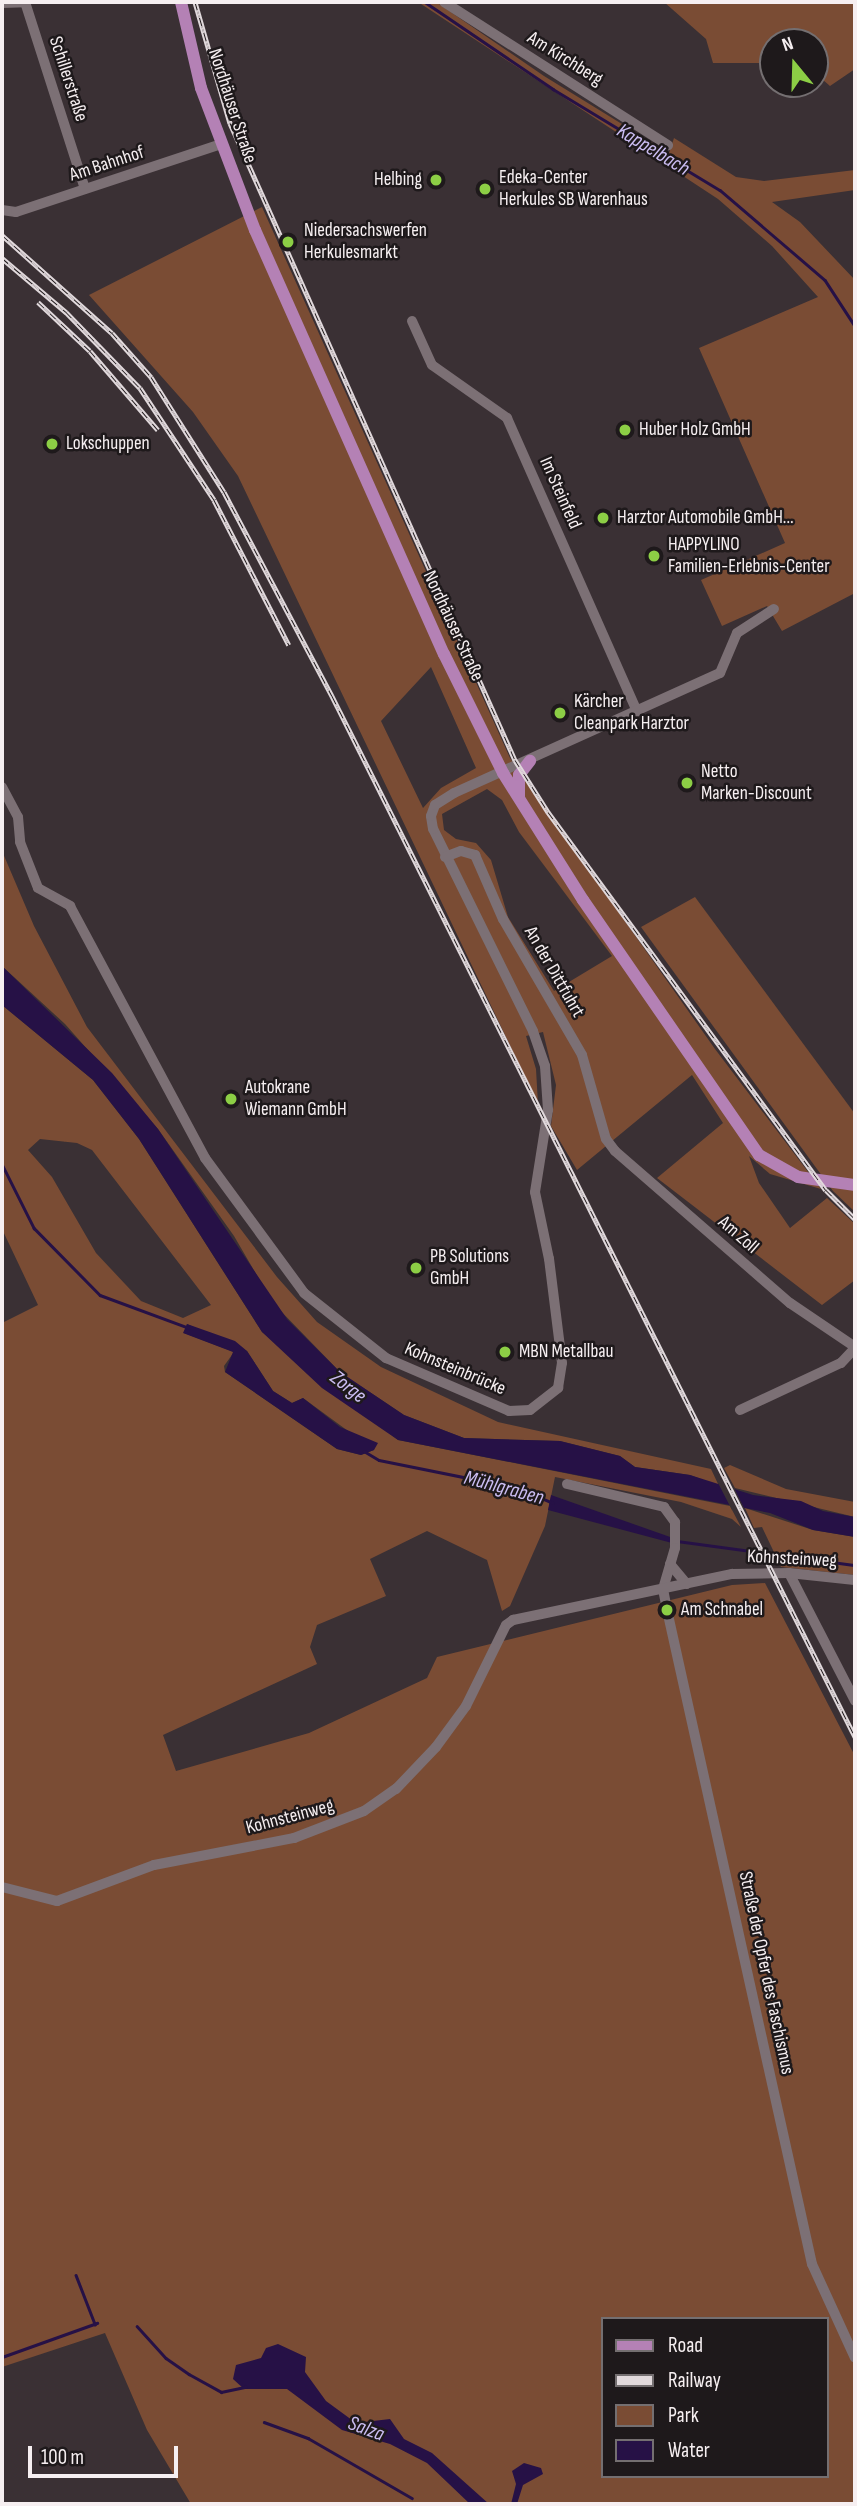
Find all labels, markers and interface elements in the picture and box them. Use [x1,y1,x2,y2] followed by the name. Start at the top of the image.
[523,27,607,91] street label: Am Kirchberg
[759,28,829,98] north arrow
[779,32,796,57] text: N
[44,34,92,124] street label: Schillerstraße
[203,46,261,166] street label: Nordhäuser Straße
[612,118,694,182] water label: Kappelbach
[67,141,147,187] street label: Am Bahnhof
[499,167,648,211] place label: Edeka-Center Herkules SB Warenhaus
[374,169,422,191] place label: Helbing
[428,172,444,188] marker: Helbing
[477,181,493,197] marker: Edeka-Center Herkules SB Warenhaus
[304,220,427,264] place label: Niedersachswerfen Herkulesmarkt
[278,232,298,252] marker: Niedersachswerfen Herkulesmarkt
[639,419,751,441] place label: Huber Holz GmbH
[617,422,633,438] marker: Huber Holz GmbH
[66,433,150,455] place label: Lokschuppen
[44,436,60,452] marker: Lokschuppen
[534,454,586,532] street label: Im Steinfeld
[617,507,794,529] place label: Harztor Automobile GmbH...
[595,510,611,526] marker: Harztor Automobile GmbH...
[668,534,830,578] place label: HAPPYLINO Familien-Erlebnis-Center
[646,548,662,564] marker: HAPPYLINO Familien-Erlebnis-Center
[418,567,488,685] street label: Nordhäuser Straße
[574,691,689,735] place label: Kärcher Cleanpark Harztor
[552,705,568,721] marker: Kärcher Cleanpark Harztor
[701,761,812,805] place label: Netto Marken-Discount
[679,775,695,791] marker: Netto Marken-Discount
[519,922,589,1022] street label: An der Dittfuhrt
[245,1077,347,1121] place label: Autokrane Wiemann GmbH
[223,1091,239,1107] marker: Autokrane Wiemann GmbH
[713,1211,763,1259] street label: Am Zoll
[430,1246,509,1290] place label: PB Solutions GmbH
[408,1260,424,1276] marker: PB Solutions GmbH
[401,1337,509,1401] street label: Kohnsteinbrücke
[519,1341,614,1363] place label: MBN Metallbau
[497,1344,513,1360] marker: MBN Metallbau
[325,1365,371,1409] water label: Zorge
[461,1465,547,1511] water label: Mühlgraben
[746,1545,838,1573] street label: Kohnsteinweg
[681,1599,763,1621] place label: Am Schnabel
[659,1602,675,1618] marker: Am Schnabel
[244,1794,336,1840] street label: Kohnsteinweg
[733,1869,799,2077] street label: Straße der Opfer des Faschismus
[602,2317,829,2478] legend
[668,2333,703,2358] text: Road
[668,2368,721,2393] text: Railway
[668,2403,699,2428] text: Park
[344,2411,388,2447] water label: Salza
[32,2432,182,2476] scale bar
[668,2438,710,2463] text: Water
[41,2445,84,2470] text: 100 m

